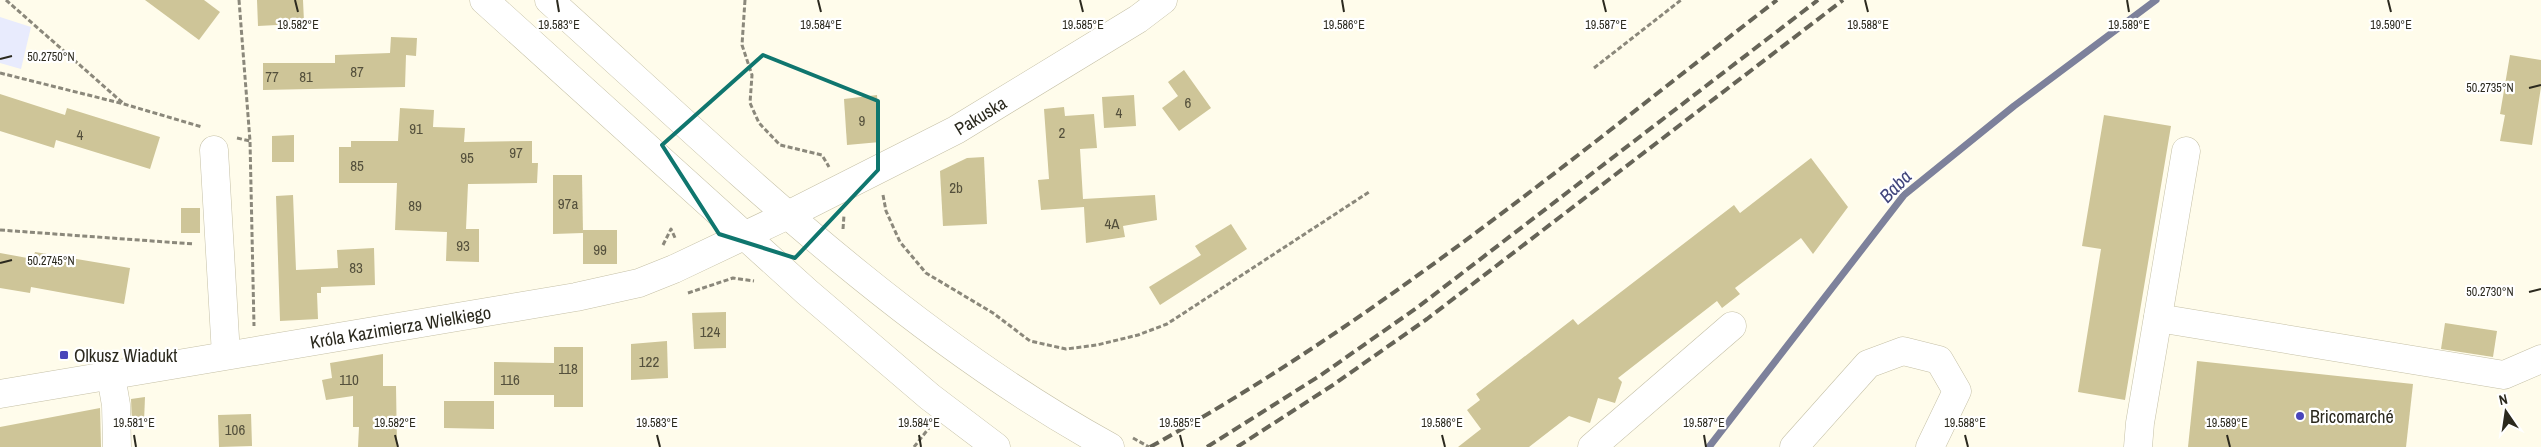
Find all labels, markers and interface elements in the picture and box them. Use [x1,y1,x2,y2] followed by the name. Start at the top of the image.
[277,17,319,33] text: 19.582°E
[538,17,580,33] text: 19.583°E
[800,17,842,33] text: 19.584°E
[1062,17,1104,33] text: 19.585°E
[1323,17,1365,33] text: 19.586°E
[1585,17,1627,33] text: 19.587°E
[1847,17,1889,33] text: 19.588°E
[2108,17,2150,33] text: 19.589°E
[2370,17,2412,33] text: 19.590°E
[27,49,75,65] text: 50.2750°N
[350,61,364,82] house number: 87
[265,66,279,87] house number: 77
[299,66,313,87] house number: 81
[2466,80,2514,96] text: 50.2735°N
[949,90,1011,141] street label: Pakuska
[1185,92,1192,113] house number: 6
[1116,102,1123,123] house number: 4
[859,110,866,131] house number: 9
[409,118,423,139] house number: 91
[1059,122,1066,143] house number: 2
[77,124,84,145] house number: 4
[509,142,523,163] house number: 97
[460,147,474,168] house number: 95
[350,155,364,176] house number: 85
[1873,164,1917,208] water label: Baba
[949,177,963,198] house number: 2b
[558,193,578,214] house number: 97a
[408,195,422,216] house number: 89
[1104,213,1120,234] house number: 4A
[456,235,470,256] house number: 93
[593,239,607,260] house number: 99
[27,253,75,269] text: 50.2745°N
[349,257,363,278] house number: 83
[2466,284,2514,300] text: 50.2730°N
[308,299,493,354] street label: Króla Kazimierza Wielkiego
[700,321,720,342] house number: 124
[74,343,177,368] place label: Olkusz Wiadukt
[58,349,70,361] marker: Olkusz Wiadukt
[639,351,659,372] house number: 122
[558,358,578,379] house number: 118
[339,369,359,390] house number: 110
[500,369,520,390] house number: 116
[2481,387,2531,437] north arrow
[2497,390,2509,409] text: N
[2310,404,2394,429] place label: Bricomarché
[2294,410,2306,422] marker: Bricomarché
[113,415,155,431] text: 19.581°E
[374,415,416,431] text: 19.582°E
[636,415,678,431] text: 19.583°E
[898,415,940,431] text: 19.584°E
[1159,415,1201,431] text: 19.585°E
[1421,415,1463,431] text: 19.586°E
[1683,415,1725,431] text: 19.587°E
[1944,415,1986,431] text: 19.588°E
[2206,415,2248,431] text: 19.589°E
[225,419,245,440] house number: 106

